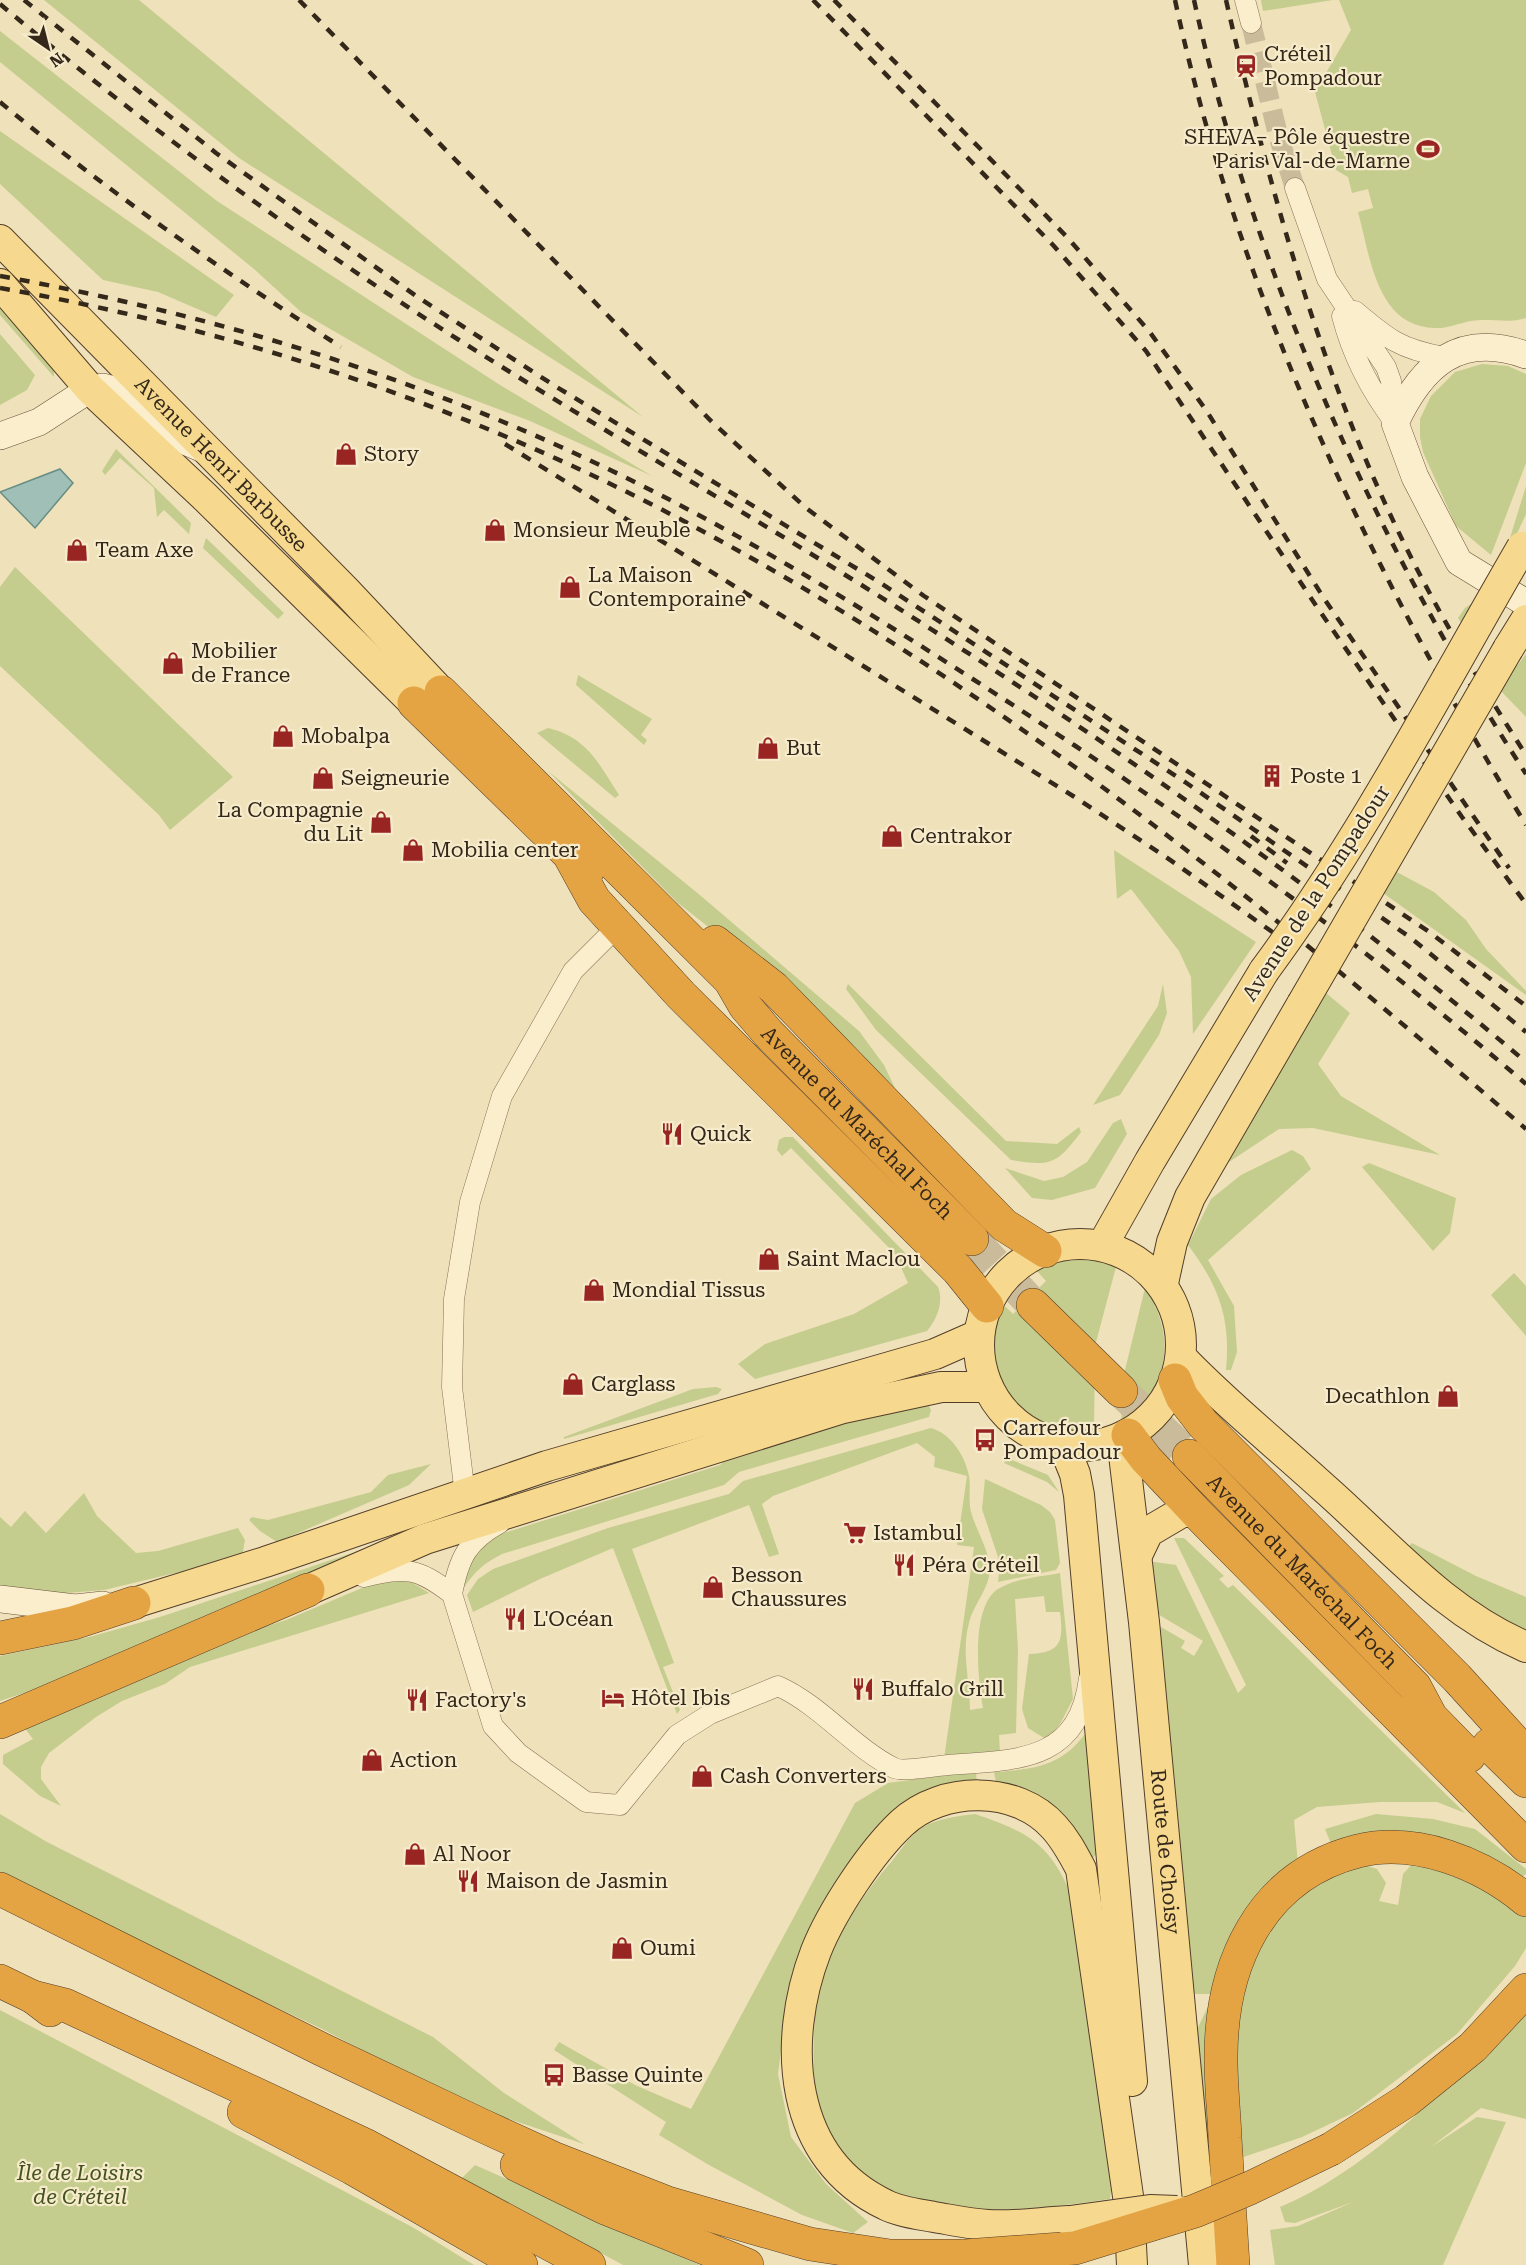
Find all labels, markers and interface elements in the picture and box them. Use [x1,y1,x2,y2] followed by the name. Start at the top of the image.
[18,18,78,78] north arrow
[1264,42,1382,90] place label: Créteil Pompadour
[46,49,67,71] text: N
[1233,53,1259,79] station icon: Créteil Pompadour
[1184,125,1410,173] place label: SHEVA– Pôle équestre Paris Val-de-Marne
[1415,136,1441,162] sports icon: SHEVA– Pôle équestre Paris Val-de-Marne
[130,372,312,557] street label: Avenue Henri Barbusse
[333,441,359,467] shop icon: Story
[364,442,420,466] place label: Story
[482,517,508,543] shop icon: Monsieur Meuble
[513,518,691,542] place label: Monsieur Meuble
[64,537,90,563] shop icon: Team Axe
[95,538,194,562] place label: Team Axe
[588,563,746,611] place label: La Maison Contemporaine
[557,574,583,600] shop icon: La Maison Contemporaine
[191,639,290,687] place label: Mobilier de France
[160,650,186,676] shop icon: Mobilier de France
[270,723,296,749] shop icon: Mobalpa
[301,724,390,748] place label: Mobalpa
[755,735,781,761] shop icon: But
[786,736,821,760] place label: But
[1259,763,1285,789] building icon: Poste 1
[1290,764,1362,788] place label: Poste 1
[310,765,336,791] shop icon: Seigneurie
[341,766,450,790] place label: Seigneurie
[1237,781,1395,1005] street label: Avenue de la Pompadour
[217,798,363,846] place label: La Compagnie du Lit
[368,809,394,835] shop icon: La Compagnie du Lit
[879,823,905,849] shop icon: Centrakor
[910,824,1012,848] place label: Centrakor
[400,837,426,863] shop icon: Mobilia center
[431,838,579,862] place label: Mobilia center
[756,1021,958,1225] street label: Avenue du Maréchal Foch
[659,1121,685,1147] restaurant icon: Quick
[690,1122,752,1146] place label: Quick
[756,1246,782,1272] shop icon: Saint Maclou
[787,1247,920,1271] place label: Saint Maclou
[581,1277,607,1303] shop icon: Mondial Tissus
[612,1278,765,1302] place label: Mondial Tissus
[560,1371,586,1397] shop icon: Carglass
[591,1372,675,1396] place label: Carglass
[1435,1383,1461,1409] shop icon: Decathlon
[1325,1384,1430,1408] place label: Decathlon
[1003,1416,1121,1464] place label: Carrefour Pompadour
[972,1427,998,1453] bus stop icon: Carrefour Pompadour
[1202,1470,1403,1674] street label: Avenue du Maréchal Foch
[842,1520,868,1546] supermarket icon: Istambul
[873,1521,962,1545] place label: Istambul
[891,1552,917,1578] restaurant icon: Péra Créteil
[922,1553,1040,1577] place label: Péra Créteil
[731,1563,847,1611] place label: Besson Chaussures
[700,1574,726,1600] shop icon: Besson Chaussures
[502,1606,528,1632] restaurant icon: L'Océan
[533,1607,614,1631] place label: L'Océan
[850,1676,876,1702] restaurant icon: Buffalo Grill
[881,1677,1004,1701] place label: Buffalo Grill
[600,1685,626,1711] hotel icon: Hôtel Ibis
[631,1686,730,1710] place label: Hôtel Ibis
[404,1687,430,1713] restaurant icon: Factory's
[435,1688,526,1712] place label: Factory's
[359,1747,385,1773] shop icon: Action
[390,1748,458,1772] place label: Action
[689,1763,715,1789] shop icon: Cash Converters
[720,1764,887,1788] place label: Cash Converters
[1146,1768,1185,1936] street label: Route de Choisy
[402,1841,428,1867] shop icon: Al Noor
[433,1842,511,1866] place label: Al Noor
[455,1868,481,1894] restaurant icon: Maison de Jasmin
[486,1869,668,1893] place label: Maison de Jasmin
[609,1935,635,1961] shop icon: Oumi
[640,1936,696,1960] place label: Oumi
[541,2062,567,2088] bus stop icon: Basse Quinte
[572,2063,703,2087] place label: Basse Quinte
[16,2161,143,2209] park label: Île de Loisirs de Créteil

